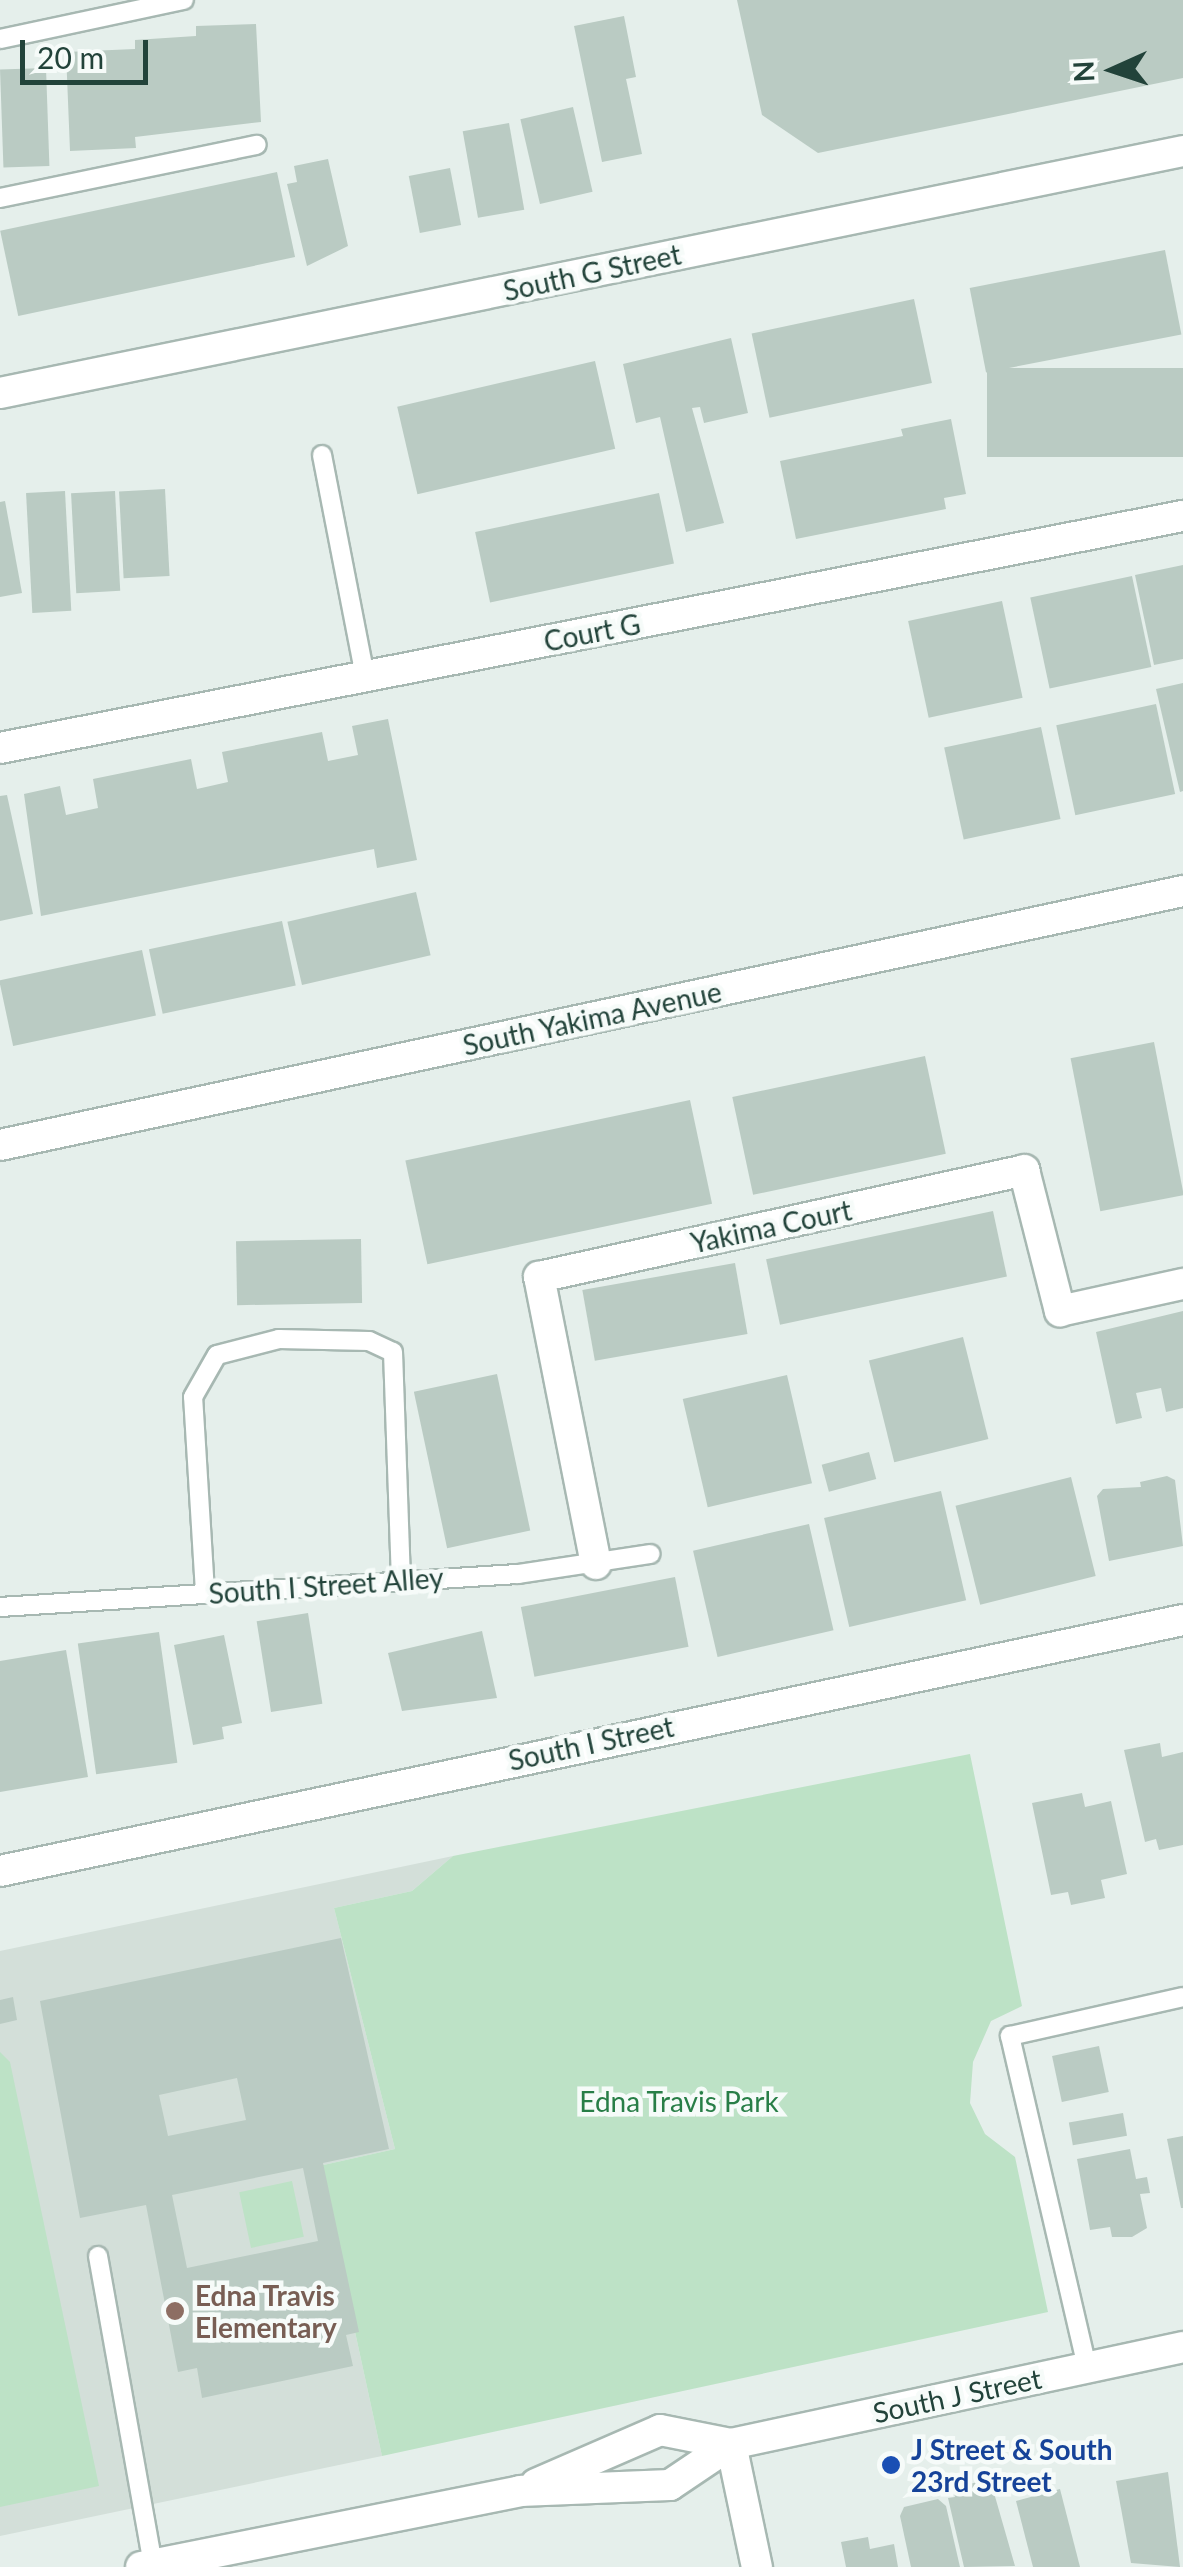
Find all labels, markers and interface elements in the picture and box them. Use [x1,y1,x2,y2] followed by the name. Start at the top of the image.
[25,20,152,82] scale bar
[1063,20,1163,120] north arrow
[37,39,104,75] text: 20 m
[1066,60,1101,83] text: N
[500,237,684,307] street label: South G Street
[541,606,643,658] street label: Court G
[459,974,725,1062] street label: South Yakima Avenue
[688,1193,854,1259] street label: Yakima Court
[207,1560,445,1610] street label: South I Street Alley
[505,1709,677,1777] street label: South I Street
[579,2084,779,2118] park label: Edna Travis Park
[195,2278,337,2344] place label: Edna Travis Elementary
[164,2300,186,2322] marker: Edna Travis Elementary
[869,2361,1045,2429] street label: South J Street
[911,2432,1112,2498] place label: J Street & South 23rd Street
[880,2454,902,2476] marker: J Street & South 23rd Street

